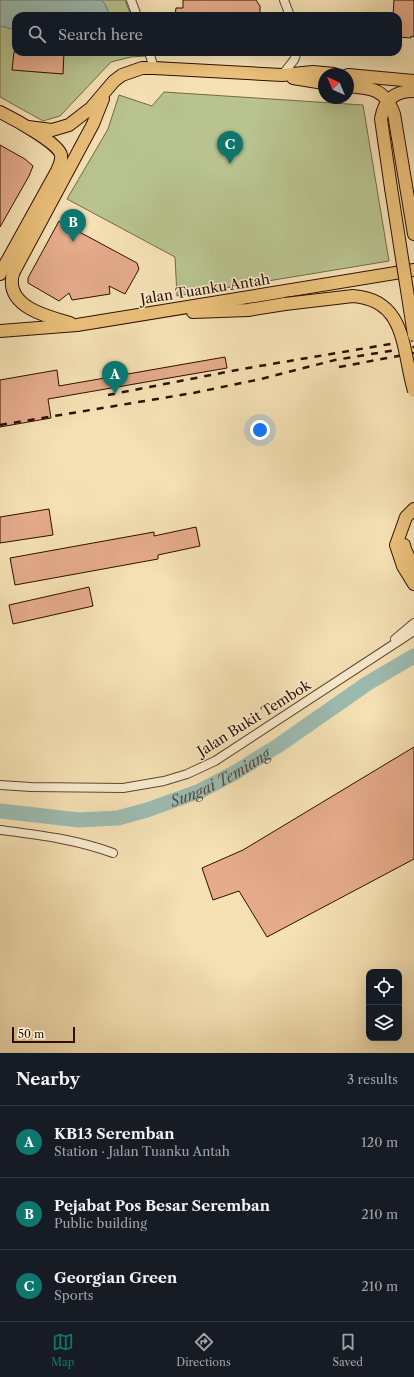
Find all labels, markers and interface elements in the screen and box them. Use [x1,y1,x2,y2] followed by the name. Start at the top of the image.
[12,12,402,56] search box
[26,23,48,45] icon: search
[58,25,143,44] text: Search here
[318,68,354,104] north arrow
[217,131,243,164] pin: C
[60,209,86,242] pin: B
[137,270,271,308] street label: Jalan Tuanku Antah
[102,361,128,394] pin: A
[250,420,270,440] your location
[192,675,315,761] street label: Jalan Bukit Tembok
[167,743,275,811] water label: Sungai Temiang
[366,969,402,1041] map controls
[366,969,402,1005] button: locate
[366,1005,402,1041] button: layers
[12,1025,75,1044] scale bar
[18,1027,44,1041] text: 50 m
[16,1069,80,1089] text: Nearby
[347,1071,398,1087] text: 3 results
[54,1124,175,1143] text: KB13 Seremban
[24,1134,34,1150] text: A
[361,1134,398,1150] text: 120 m
[54,1143,230,1159] text: Station · Jalan Tuanku Antah
[54,1196,270,1215] text: Pejabat Pos Besar Seremban
[24,1206,34,1222] text: B
[361,1206,398,1222] text: 210 m
[54,1215,147,1231] text: Public building
[54,1268,177,1287] text: Georgian Green
[24,1278,34,1294] text: C
[361,1278,398,1294] text: 210 m
[54,1287,93,1303] text: Sports
[51,1331,75,1369] tab: Map
[176,1331,231,1369] tab: Directions
[333,1331,363,1369] tab: Saved

